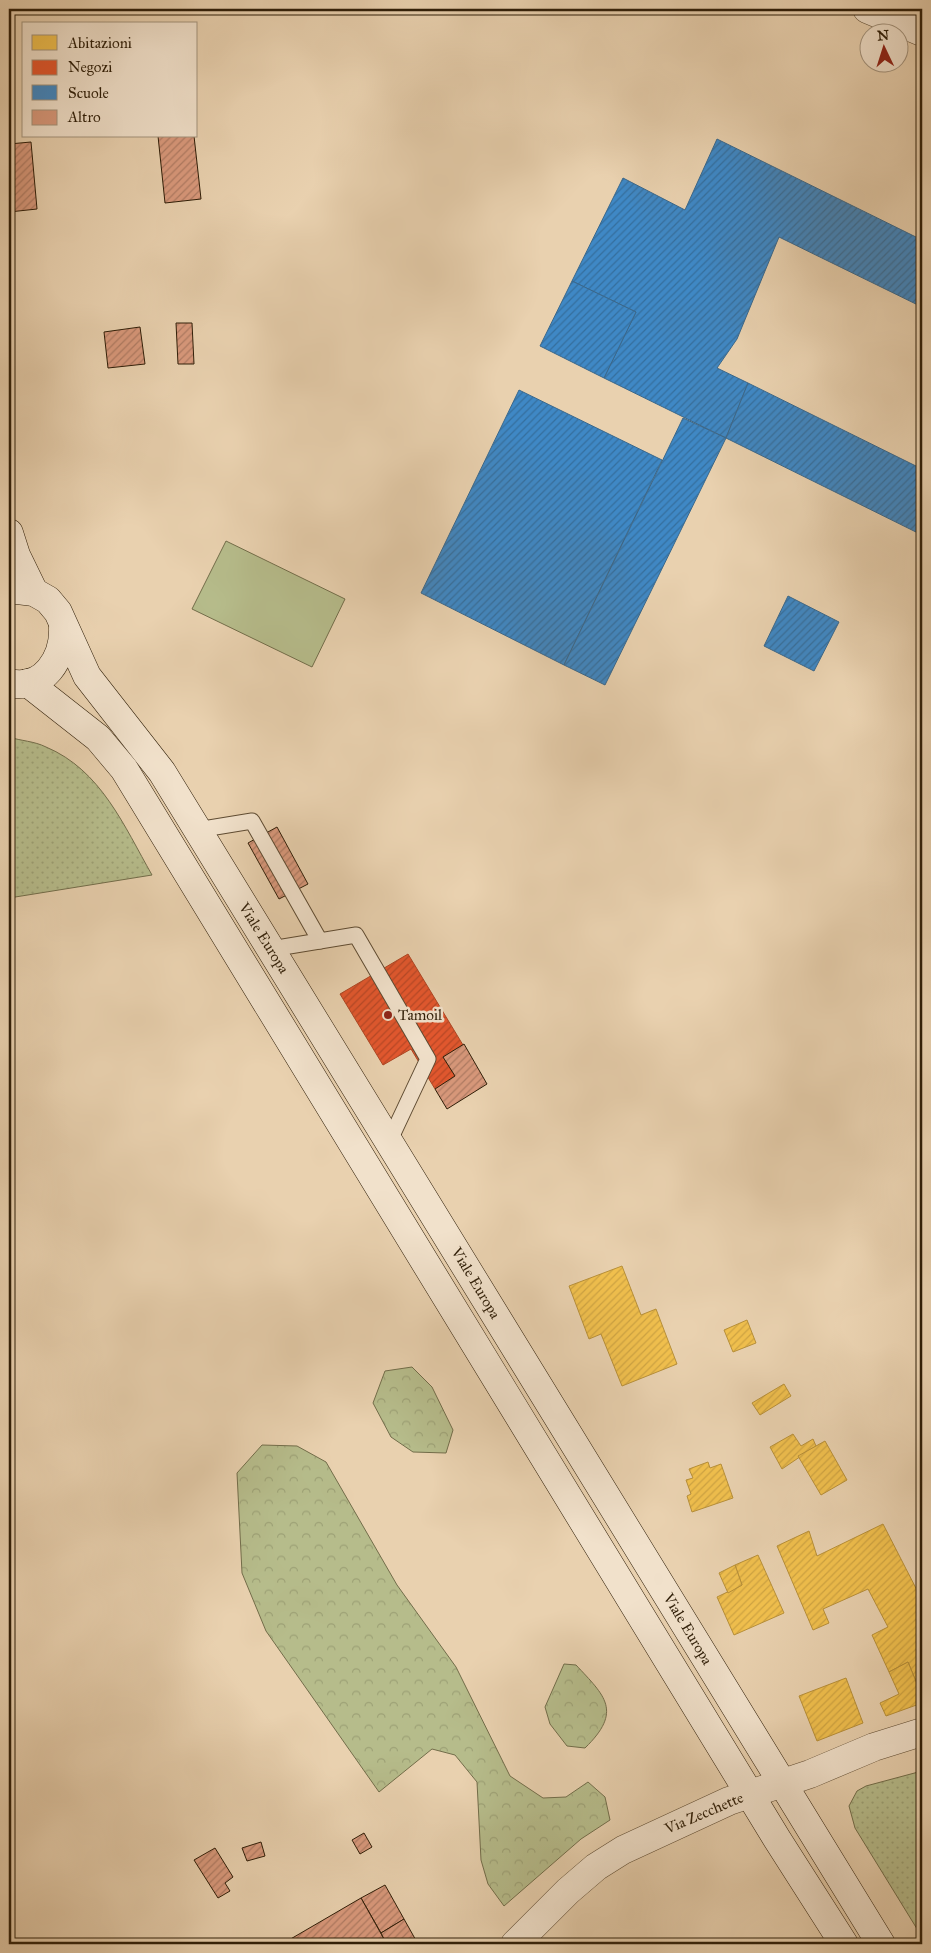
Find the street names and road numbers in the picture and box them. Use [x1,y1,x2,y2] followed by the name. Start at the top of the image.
[235,898,293,977] street label: Viale Europa
[447,1243,505,1323] street label: Viale Europa
[659,1589,717,1669] street label: Viale Europa
[661,1788,746,1838] street label: Via Zecchette

